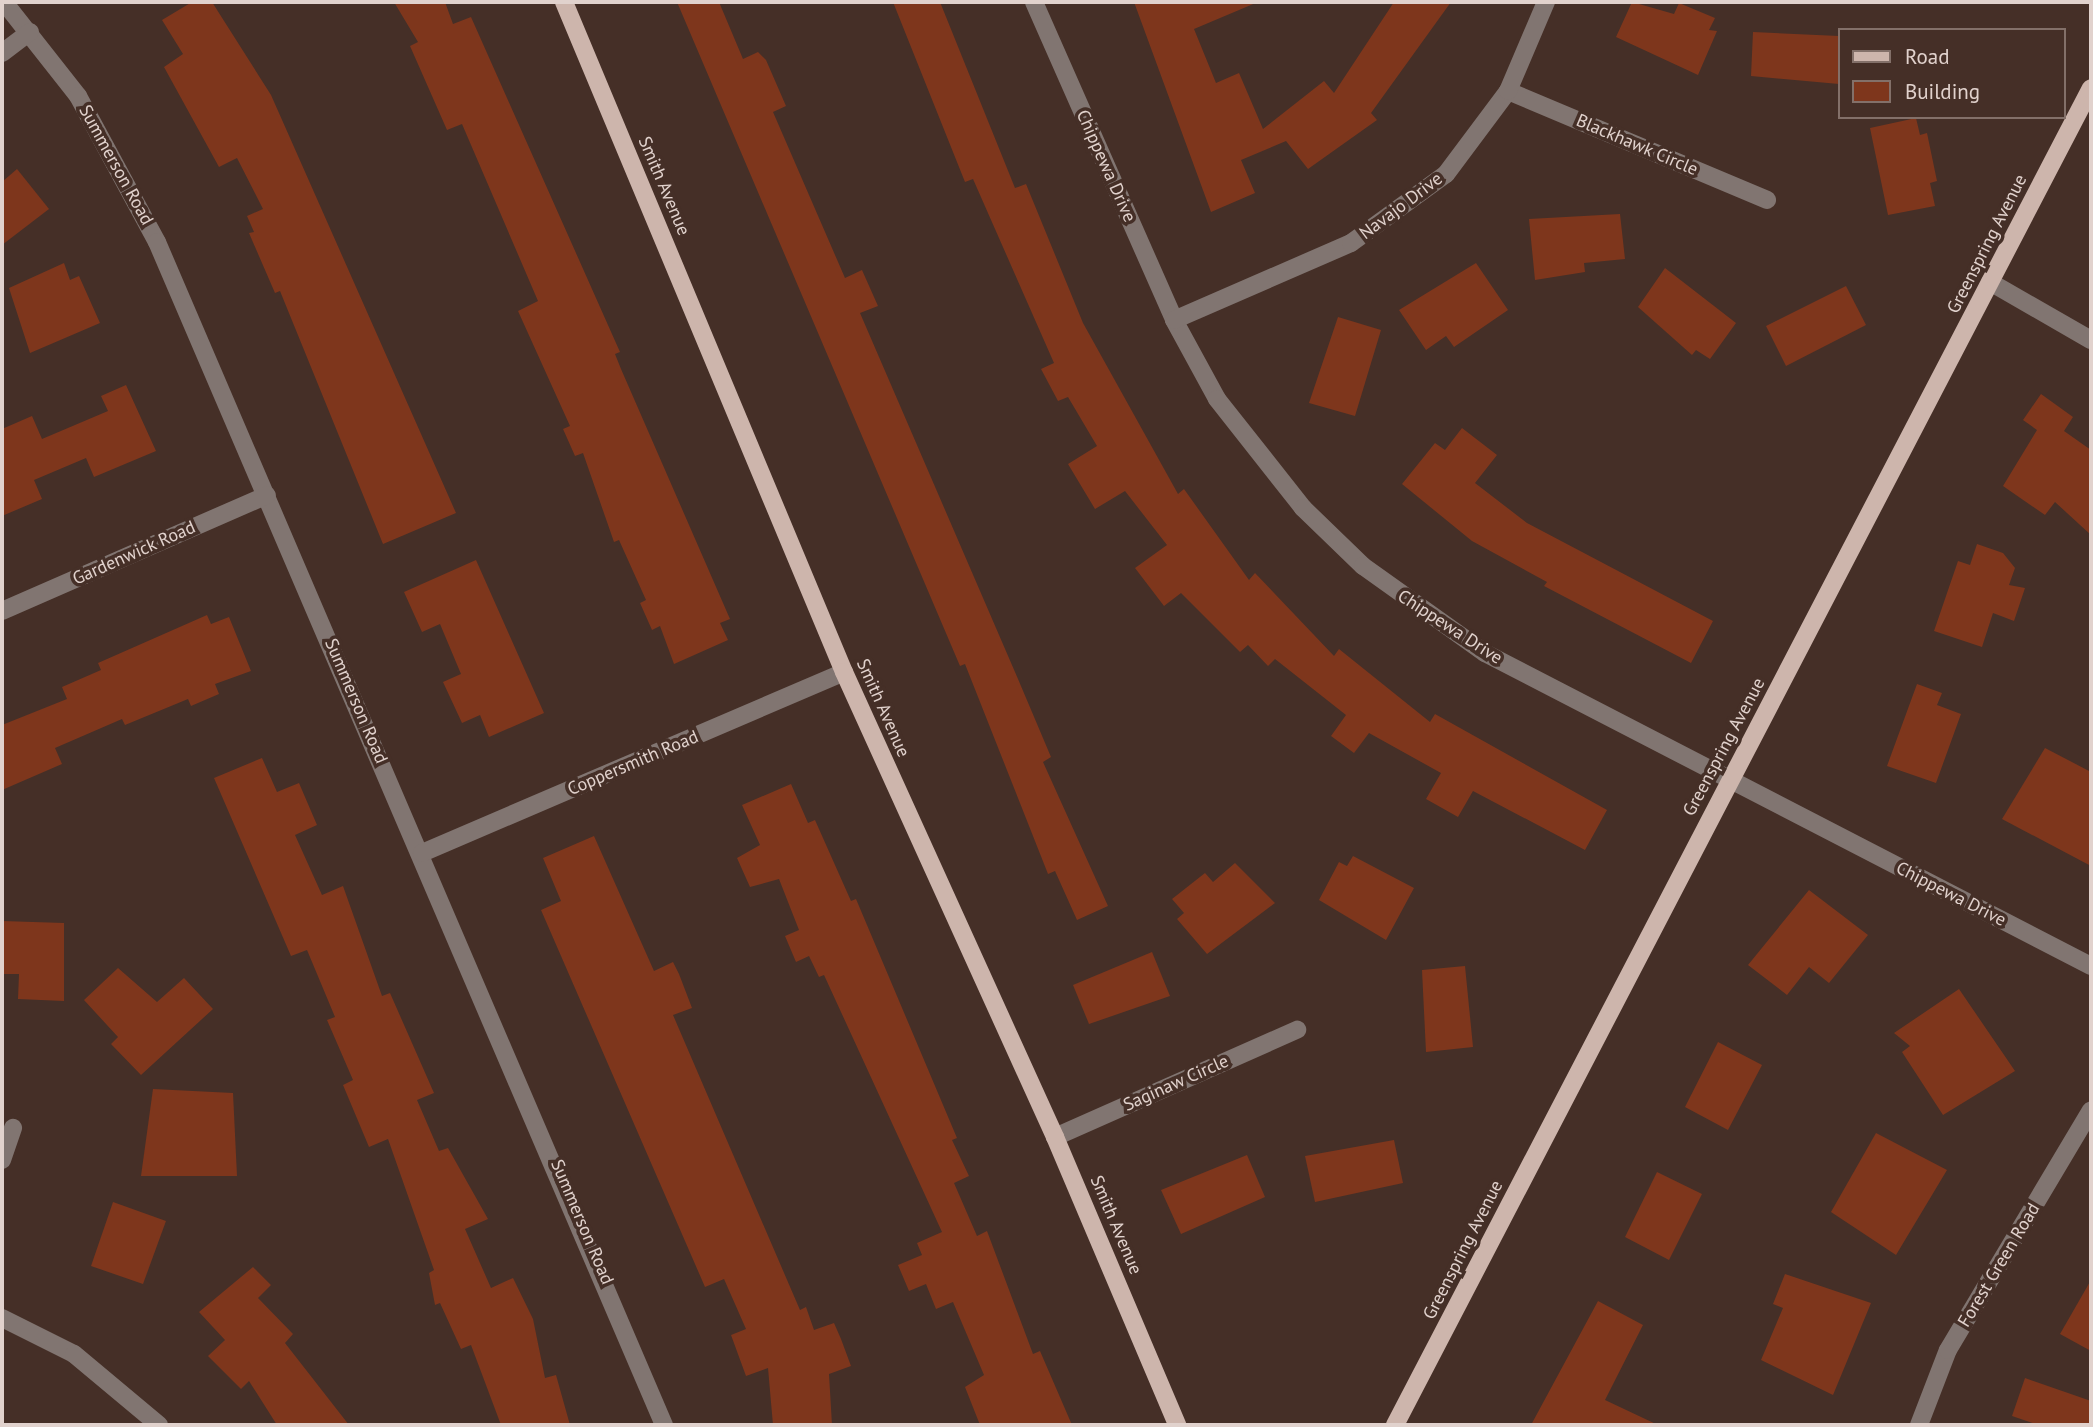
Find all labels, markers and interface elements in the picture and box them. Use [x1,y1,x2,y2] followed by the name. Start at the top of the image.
[1838,28,2065,119] legend
[1905,43,1949,70] text: Road
[1905,78,1980,105] text: Building
[74,101,158,229] street label: Summerson Road
[1072,106,1140,226] street label: Chippewa Drive
[1573,110,1701,180] street label: Blackhawk Circle
[633,133,695,239] street label: Smith Avenue
[1355,168,1447,244] street label: Navajo Drive
[1942,171,2032,317] street label: Greenspring Avenue
[69,516,199,590] street label: Gardenwick Road
[1394,585,1506,669] street label: Chippewa Drive
[320,635,392,767] street label: Summerson Road
[852,655,914,761] street label: Smith Avenue
[1678,674,1770,820] street label: Greenspring Avenue
[564,726,702,800] street label: Coppersmith Road
[1892,857,2010,931] street label: Chippewa Drive
[1120,1050,1232,1116] street label: Saginaw Circle
[546,1156,618,1288] street label: Summerson Road
[1085,1172,1147,1278] street label: Smith Avenue
[1418,1177,1508,1323] street label: Greenspring Avenue
[1954,1199,2044,1331] street label: Forest Green Road

